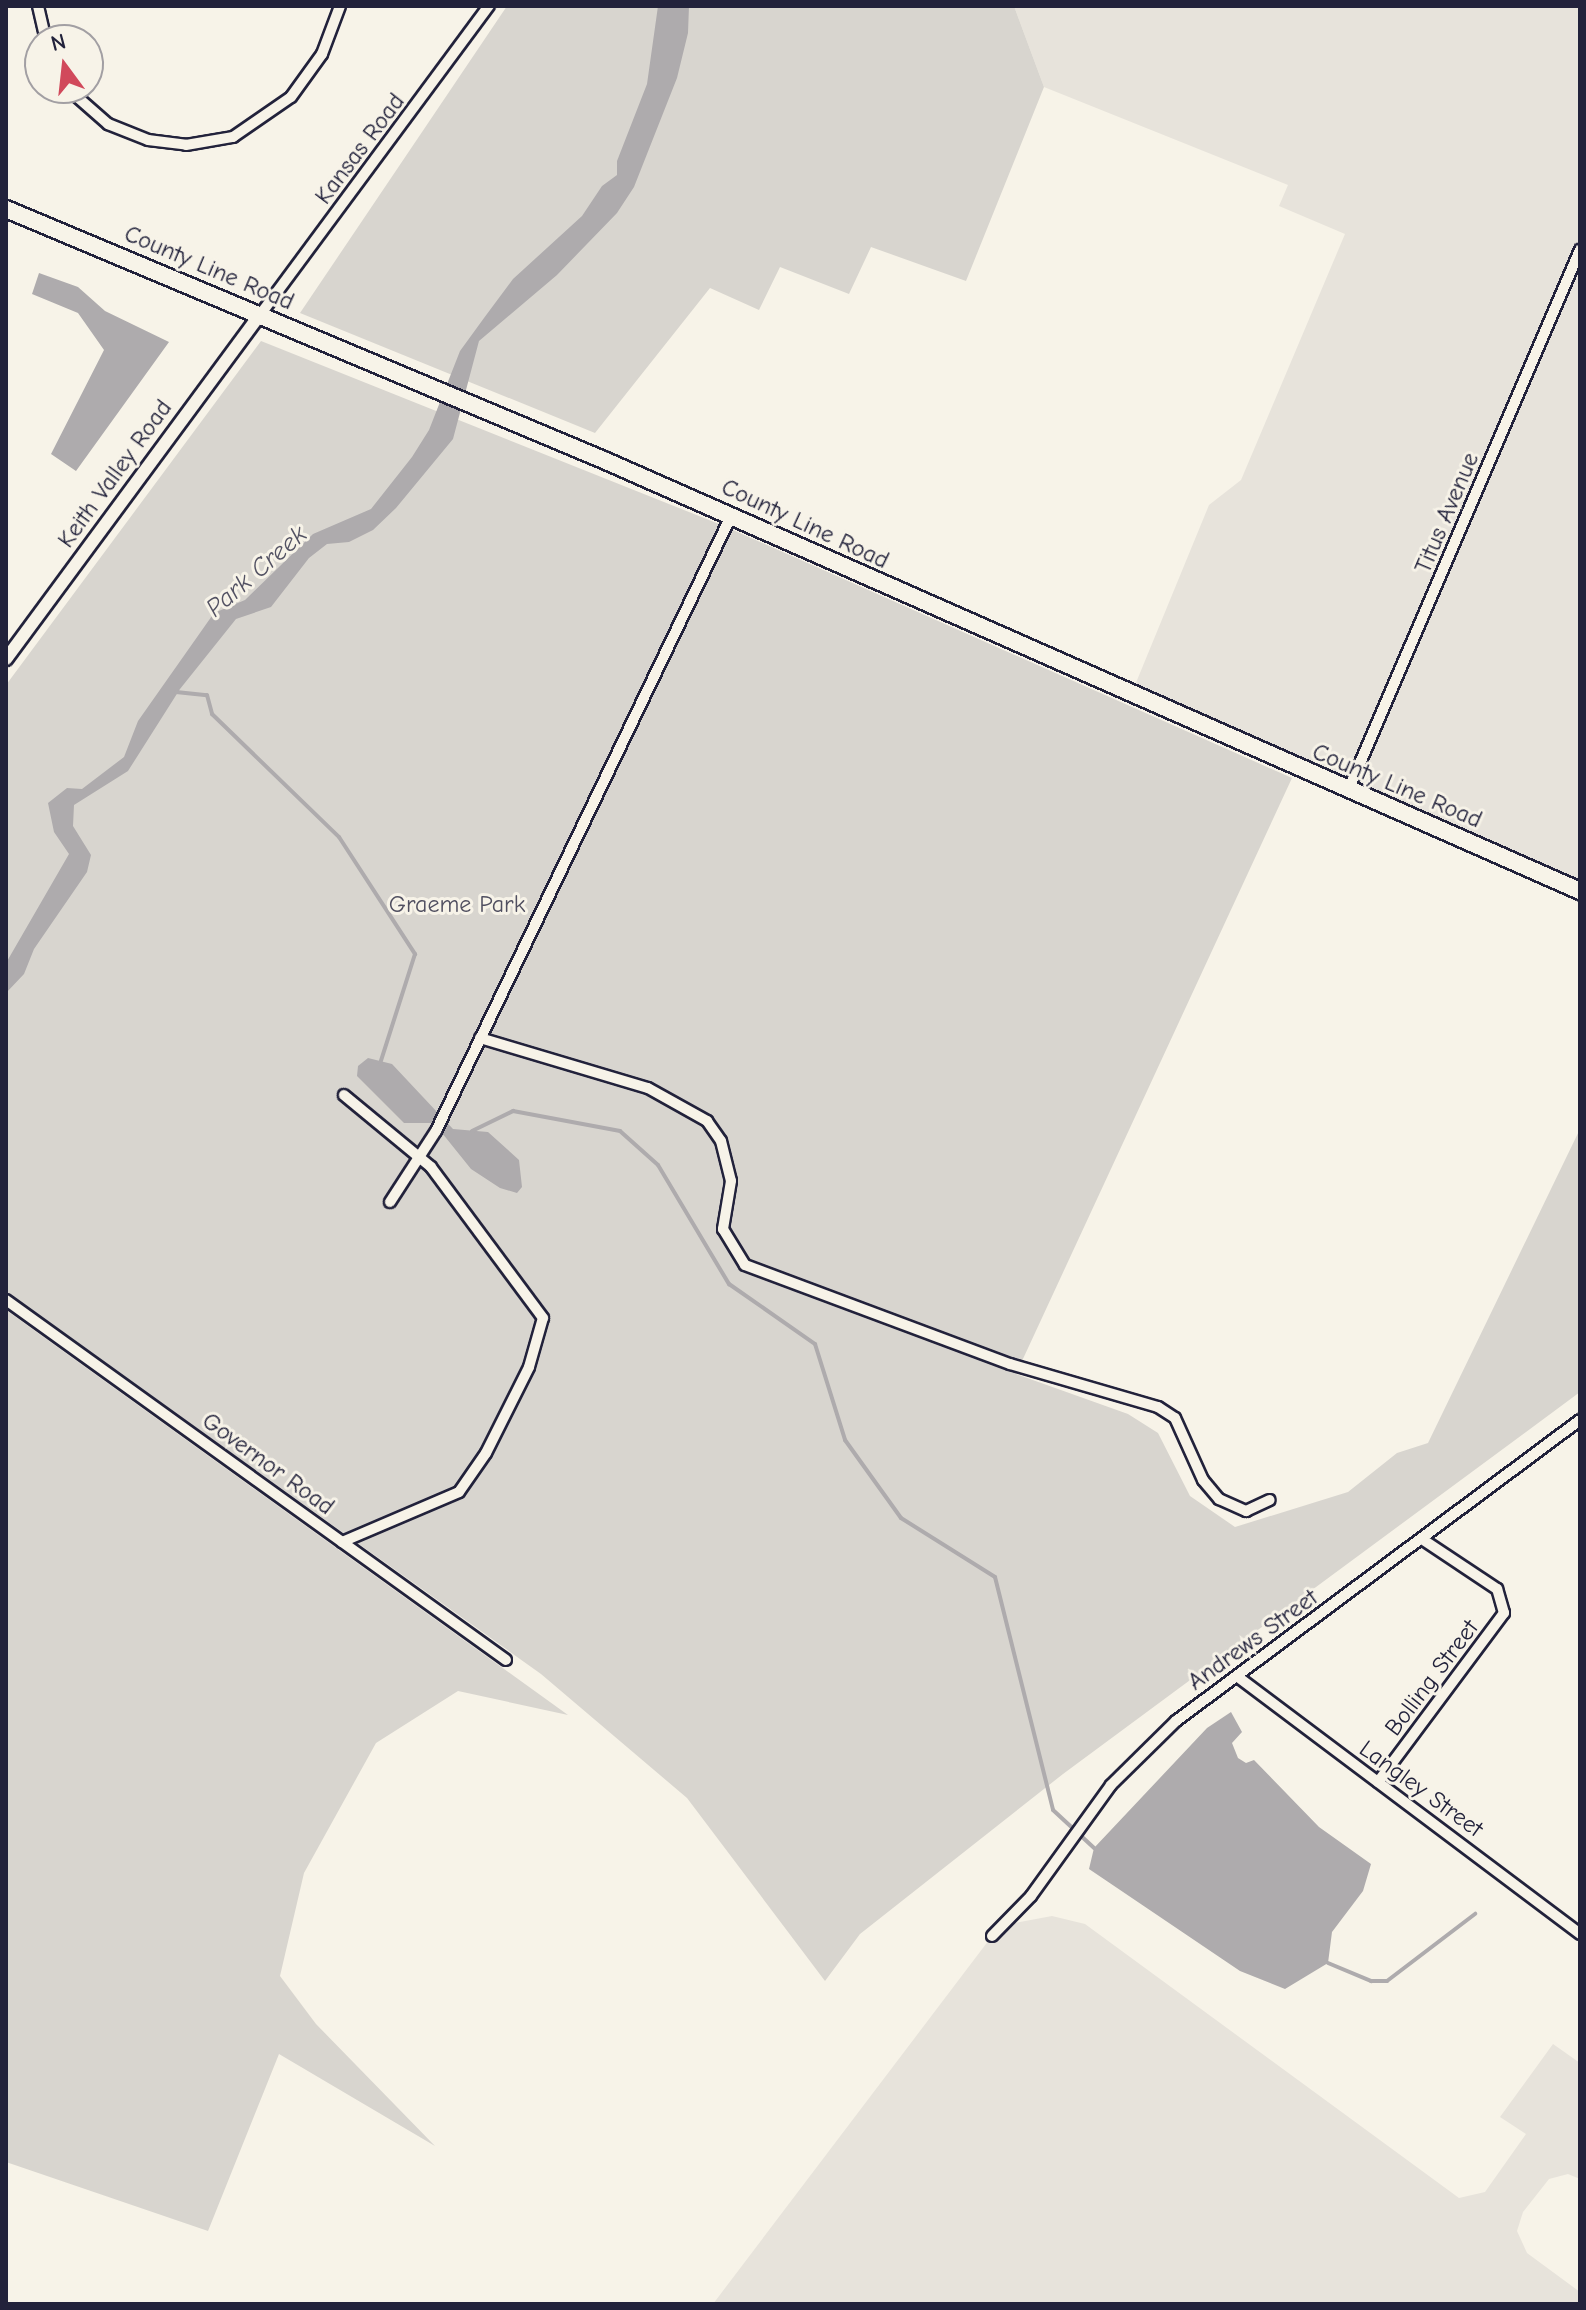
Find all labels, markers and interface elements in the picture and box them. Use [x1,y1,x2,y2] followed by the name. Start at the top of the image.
[24,24,104,104] north arrow
[48,28,69,57] text: N
[309,88,411,210] street label: Kansas Road
[120,219,298,317] street label: County Line Road
[52,394,178,554] street label: Keith Valley Road
[1409,448,1485,578] street label: Titus Avenue
[717,473,893,575] street label: County Line Road
[200,520,314,624] water label: Park Creek
[1308,737,1486,835] street label: County Line Road
[389,891,525,919] park label: Graeme Park
[196,1406,340,1522] street label: Governor Road
[1182,1583,1324,1697] street label: Andrews Street
[1379,1614,1485,1742] street label: Bolling Street
[1353,1734,1489,1844] street label: Langley Street

